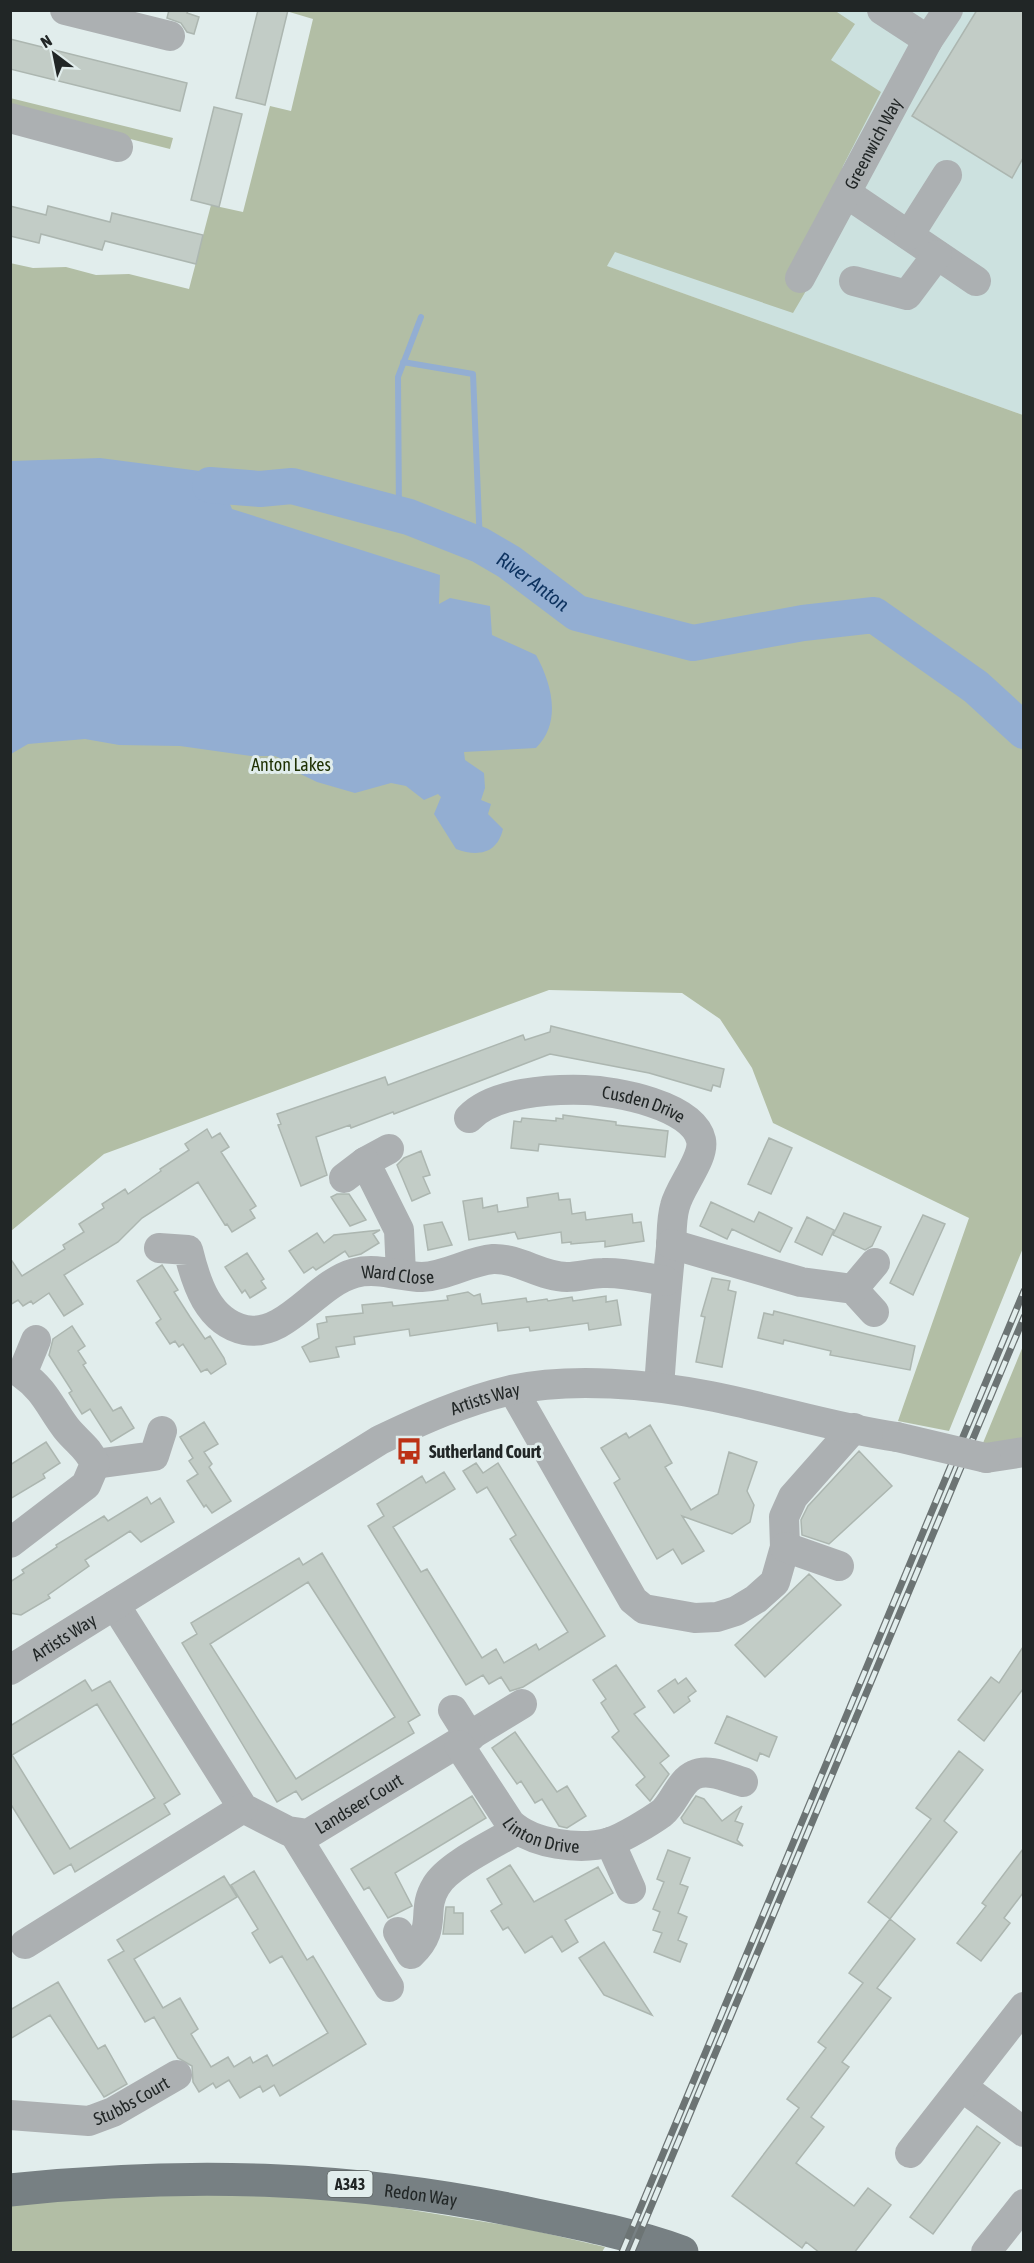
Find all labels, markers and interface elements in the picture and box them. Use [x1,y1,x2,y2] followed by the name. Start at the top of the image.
[24,24,84,84] north arrow
[37,31,55,51] text: N
[839,94,906,193] street label: Greenwich Way
[493,546,575,615] water label: River Anton
[251,754,331,775] park label: Anton Lakes
[601,1081,690,1127] street label: Cusden Drive
[361,1260,435,1288] street label: Ward Close
[447,1378,522,1419] street label: Artists Way
[394,1436,424,1466] bus stop icon: Sutherland Court
[429,1441,542,1462] place label: Sutherland Court
[27,1609,100,1665] street label: Artists Way
[311,1769,406,1838] street label: Landseer Court
[499,1813,580,1856] street label: Linton Drive
[90,2072,172,2129] street label: Stubbs Court
[328,2171,372,2197] road number: A343
[383,2179,459,2210] street label: Redon Way

